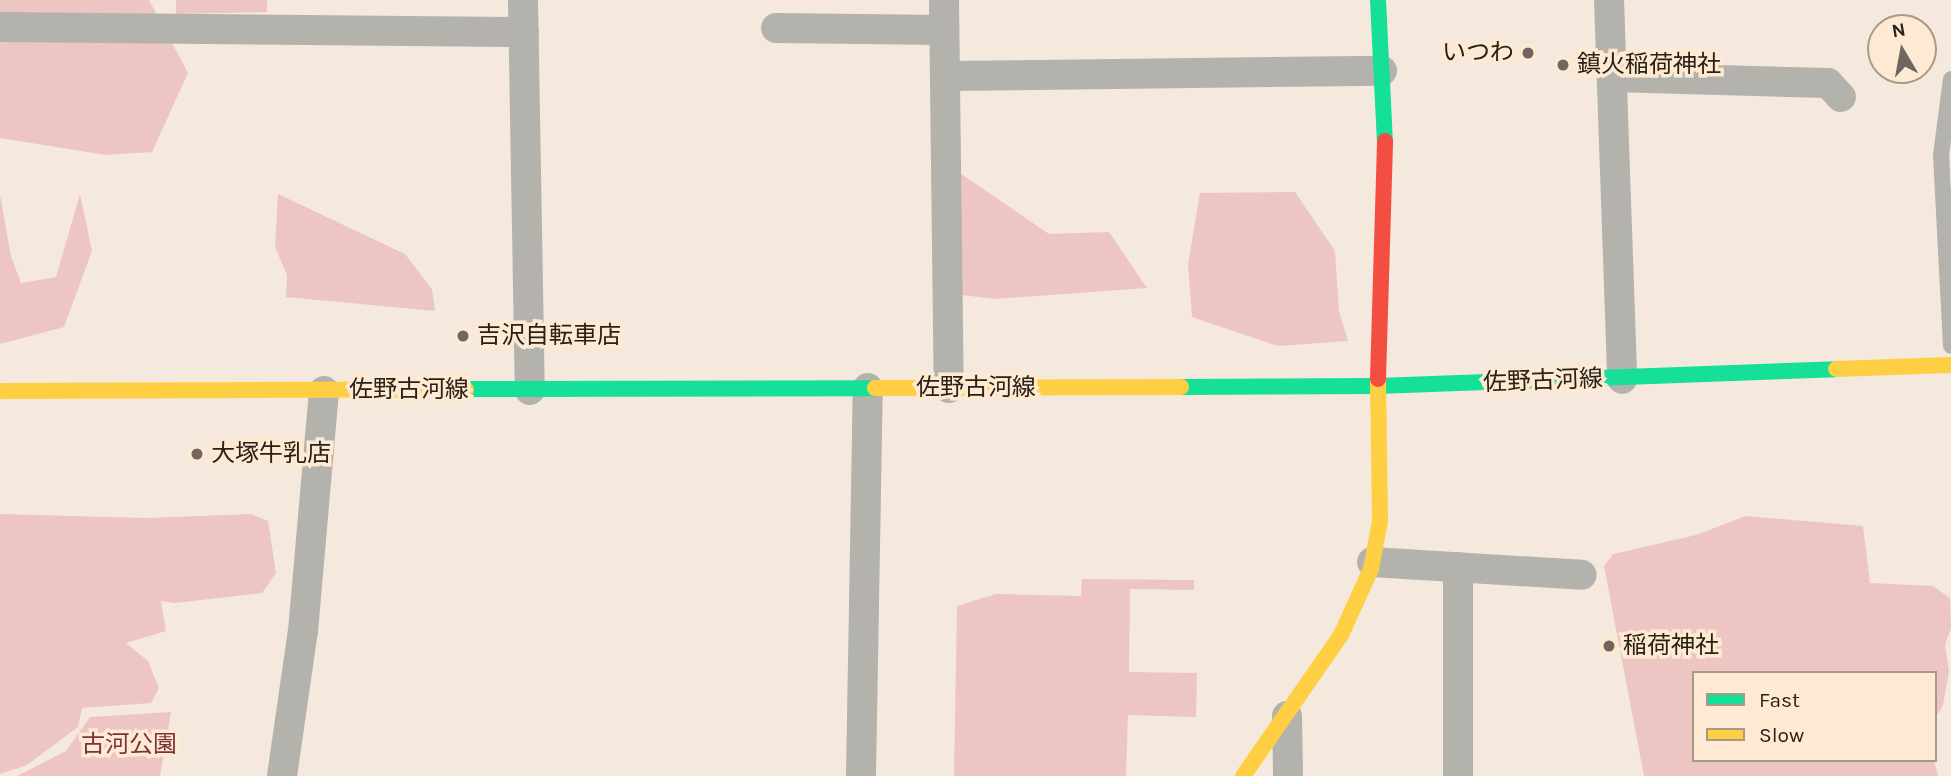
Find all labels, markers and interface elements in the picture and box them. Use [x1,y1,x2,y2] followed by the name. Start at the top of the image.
[1867,14,1937,84] north arrow
[1890,18,1907,42] text: N
[1442,39,1514,67] place label: いつわ
[1520,45,1536,61] marker: いつわ
[1577,51,1721,79] place label: 鎮火稲荷神社
[1555,57,1571,73] marker: 鎮火稲荷神社
[477,322,621,350] place label: 吉沢自転車店
[455,328,471,344] marker: 吉沢自転車店
[1483,365,1603,397] street label: 佐野古河線
[916,374,1036,402] street label: 佐野古河線
[349,376,469,404] street label: 佐野古河線
[211,440,331,468] place label: 大塚牛乳店
[189,446,205,462] marker: 大塚牛乳店
[1623,632,1719,660] place label: 稲荷神社
[1601,638,1617,654] marker: 稲荷神社
[1692,671,1937,762] legend
[1759,688,1800,712] text: Fast
[1759,723,1804,747] text: Slow
[81,731,177,759] park label: 古河公園

